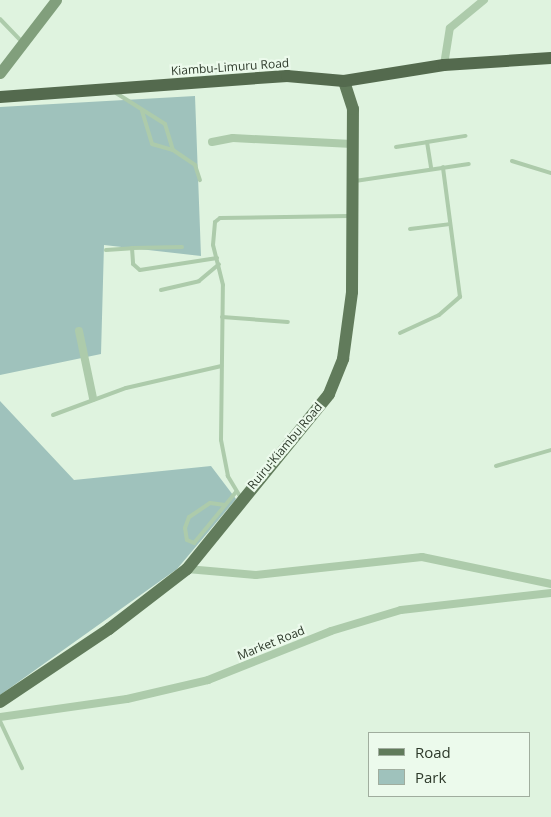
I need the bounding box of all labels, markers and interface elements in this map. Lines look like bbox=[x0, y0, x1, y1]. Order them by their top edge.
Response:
street label: Kiambu-Limuru Road bbox=[170, 56, 290, 78]
street label: Ruiru-Kiambu Road bbox=[245, 400, 325, 492]
street label: Market Road bbox=[235, 623, 307, 663]
legend bbox=[368, 732, 531, 797]
text: Road bbox=[415, 742, 451, 762]
text: Park bbox=[415, 767, 446, 787]

